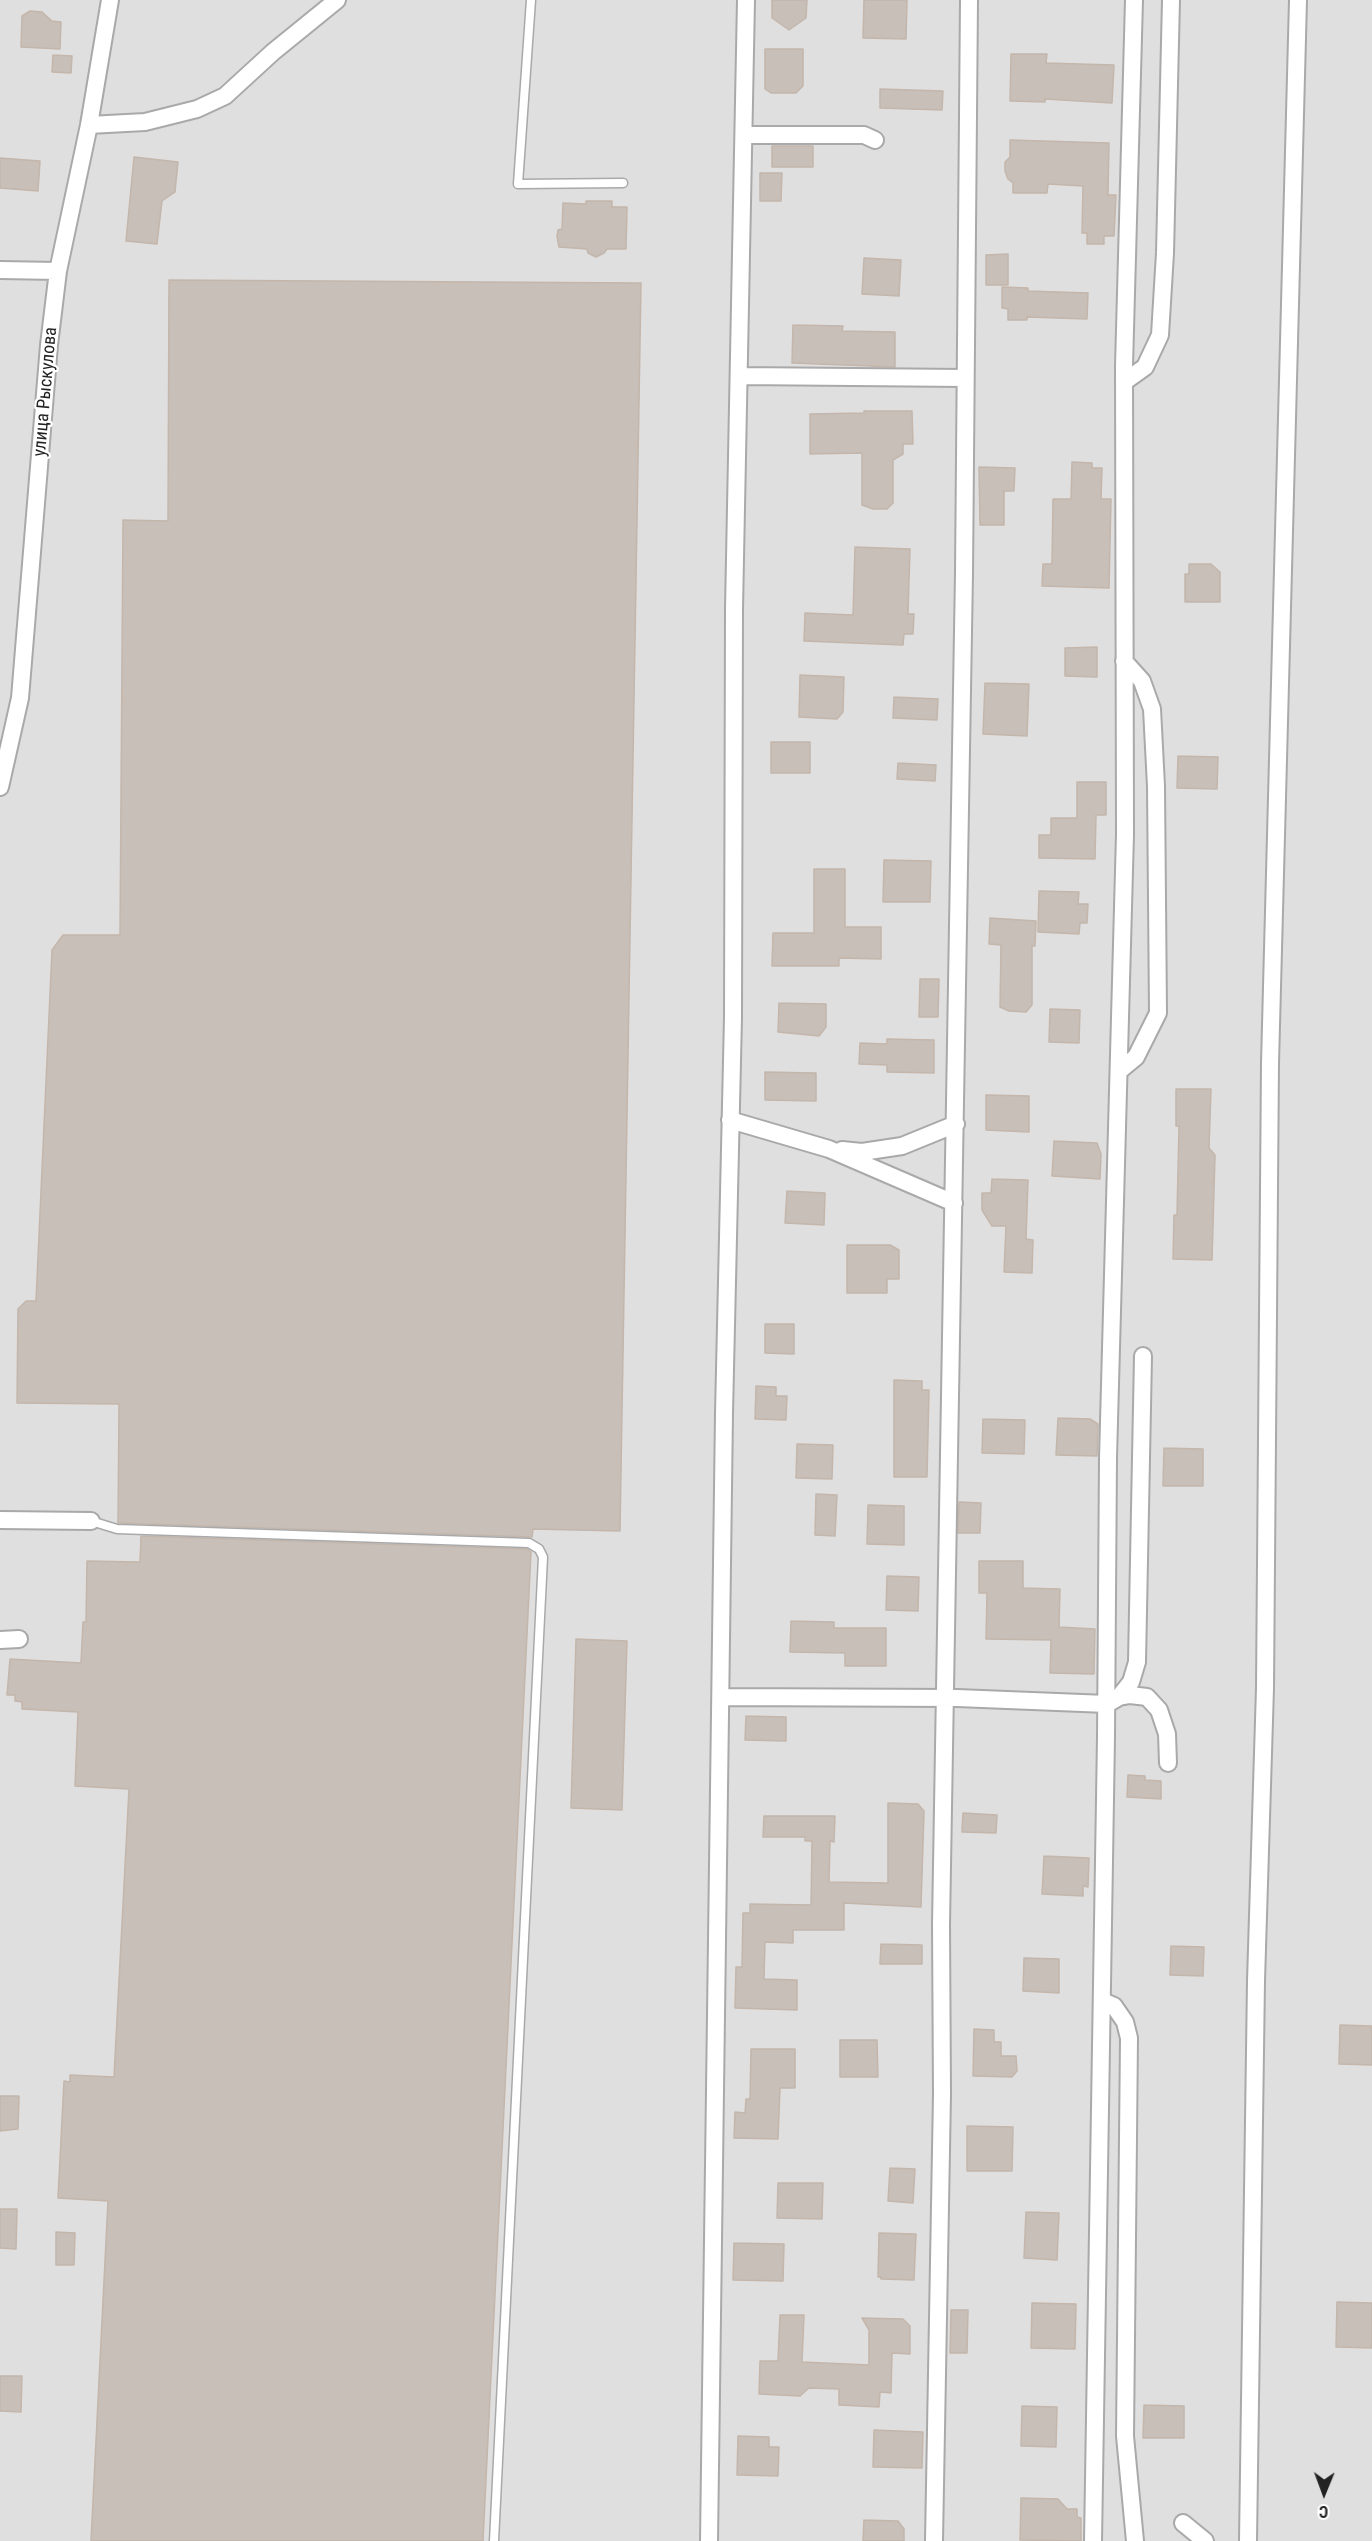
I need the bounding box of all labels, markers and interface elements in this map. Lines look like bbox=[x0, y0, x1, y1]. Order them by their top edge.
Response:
street label: улица Рыскулова bbox=[30, 326, 62, 458]
north arrow bbox=[1294, 2463, 1354, 2523]
text: С bbox=[1319, 2502, 1328, 2521]

